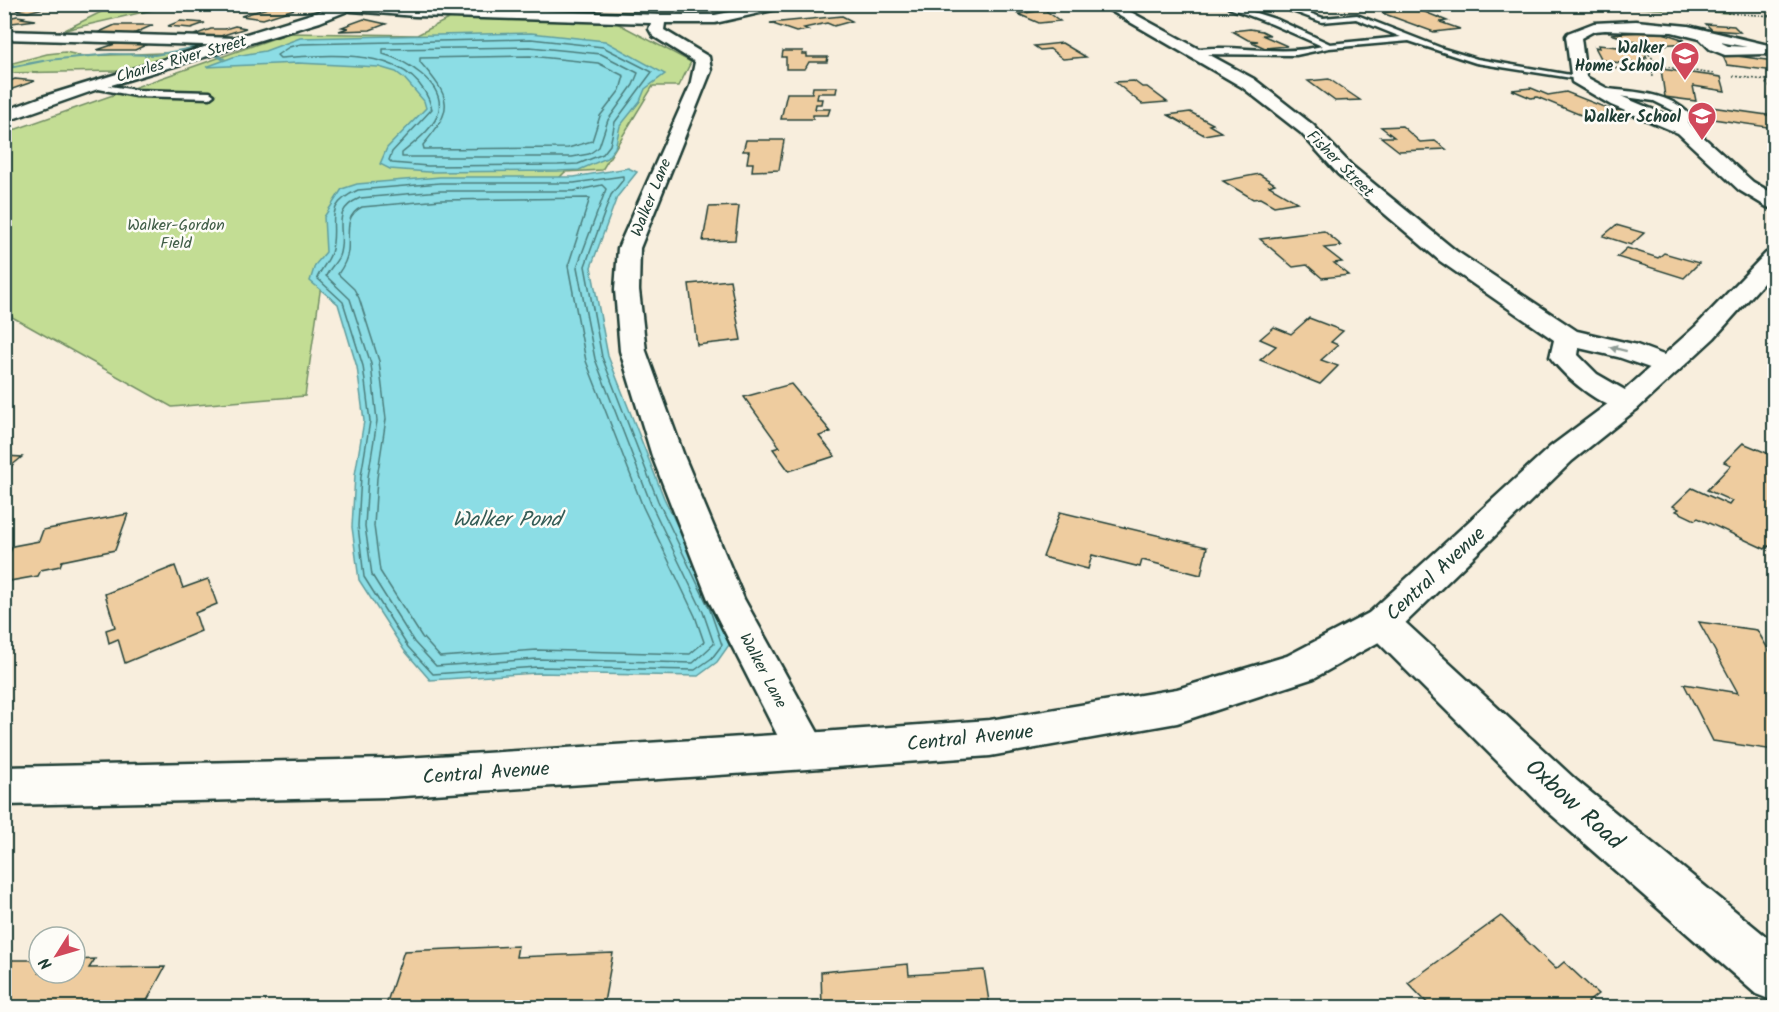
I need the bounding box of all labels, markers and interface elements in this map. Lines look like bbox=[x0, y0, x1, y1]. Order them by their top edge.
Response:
street label: Charles River Street bbox=[113, 29, 250, 90]
place label: Walker Home School bbox=[1575, 36, 1665, 79]
school or university icon: Walker Home School bbox=[1669, 40, 1701, 82]
school or university icon: Walker School bbox=[1686, 100, 1718, 142]
place label: Walker School bbox=[1584, 105, 1682, 130]
street label: Fisher Street bbox=[1300, 124, 1380, 204]
street label: Walker Lane bbox=[624, 155, 678, 240]
park label: Walker-Gordon Field bbox=[127, 213, 225, 256]
one-way arrow bbox=[1609, 343, 1627, 353]
water label: Walker Pond bbox=[453, 504, 566, 537]
street label: Central Avenue bbox=[1379, 519, 1494, 630]
street label: Walker Lane bbox=[732, 628, 793, 713]
street label: Central Avenue bbox=[905, 716, 1035, 762]
street label: Oxbow Road bbox=[1515, 750, 1633, 861]
street label: Central Avenue bbox=[422, 754, 551, 794]
north arrow bbox=[27, 925, 87, 985]
text: N bbox=[33, 952, 59, 975]

